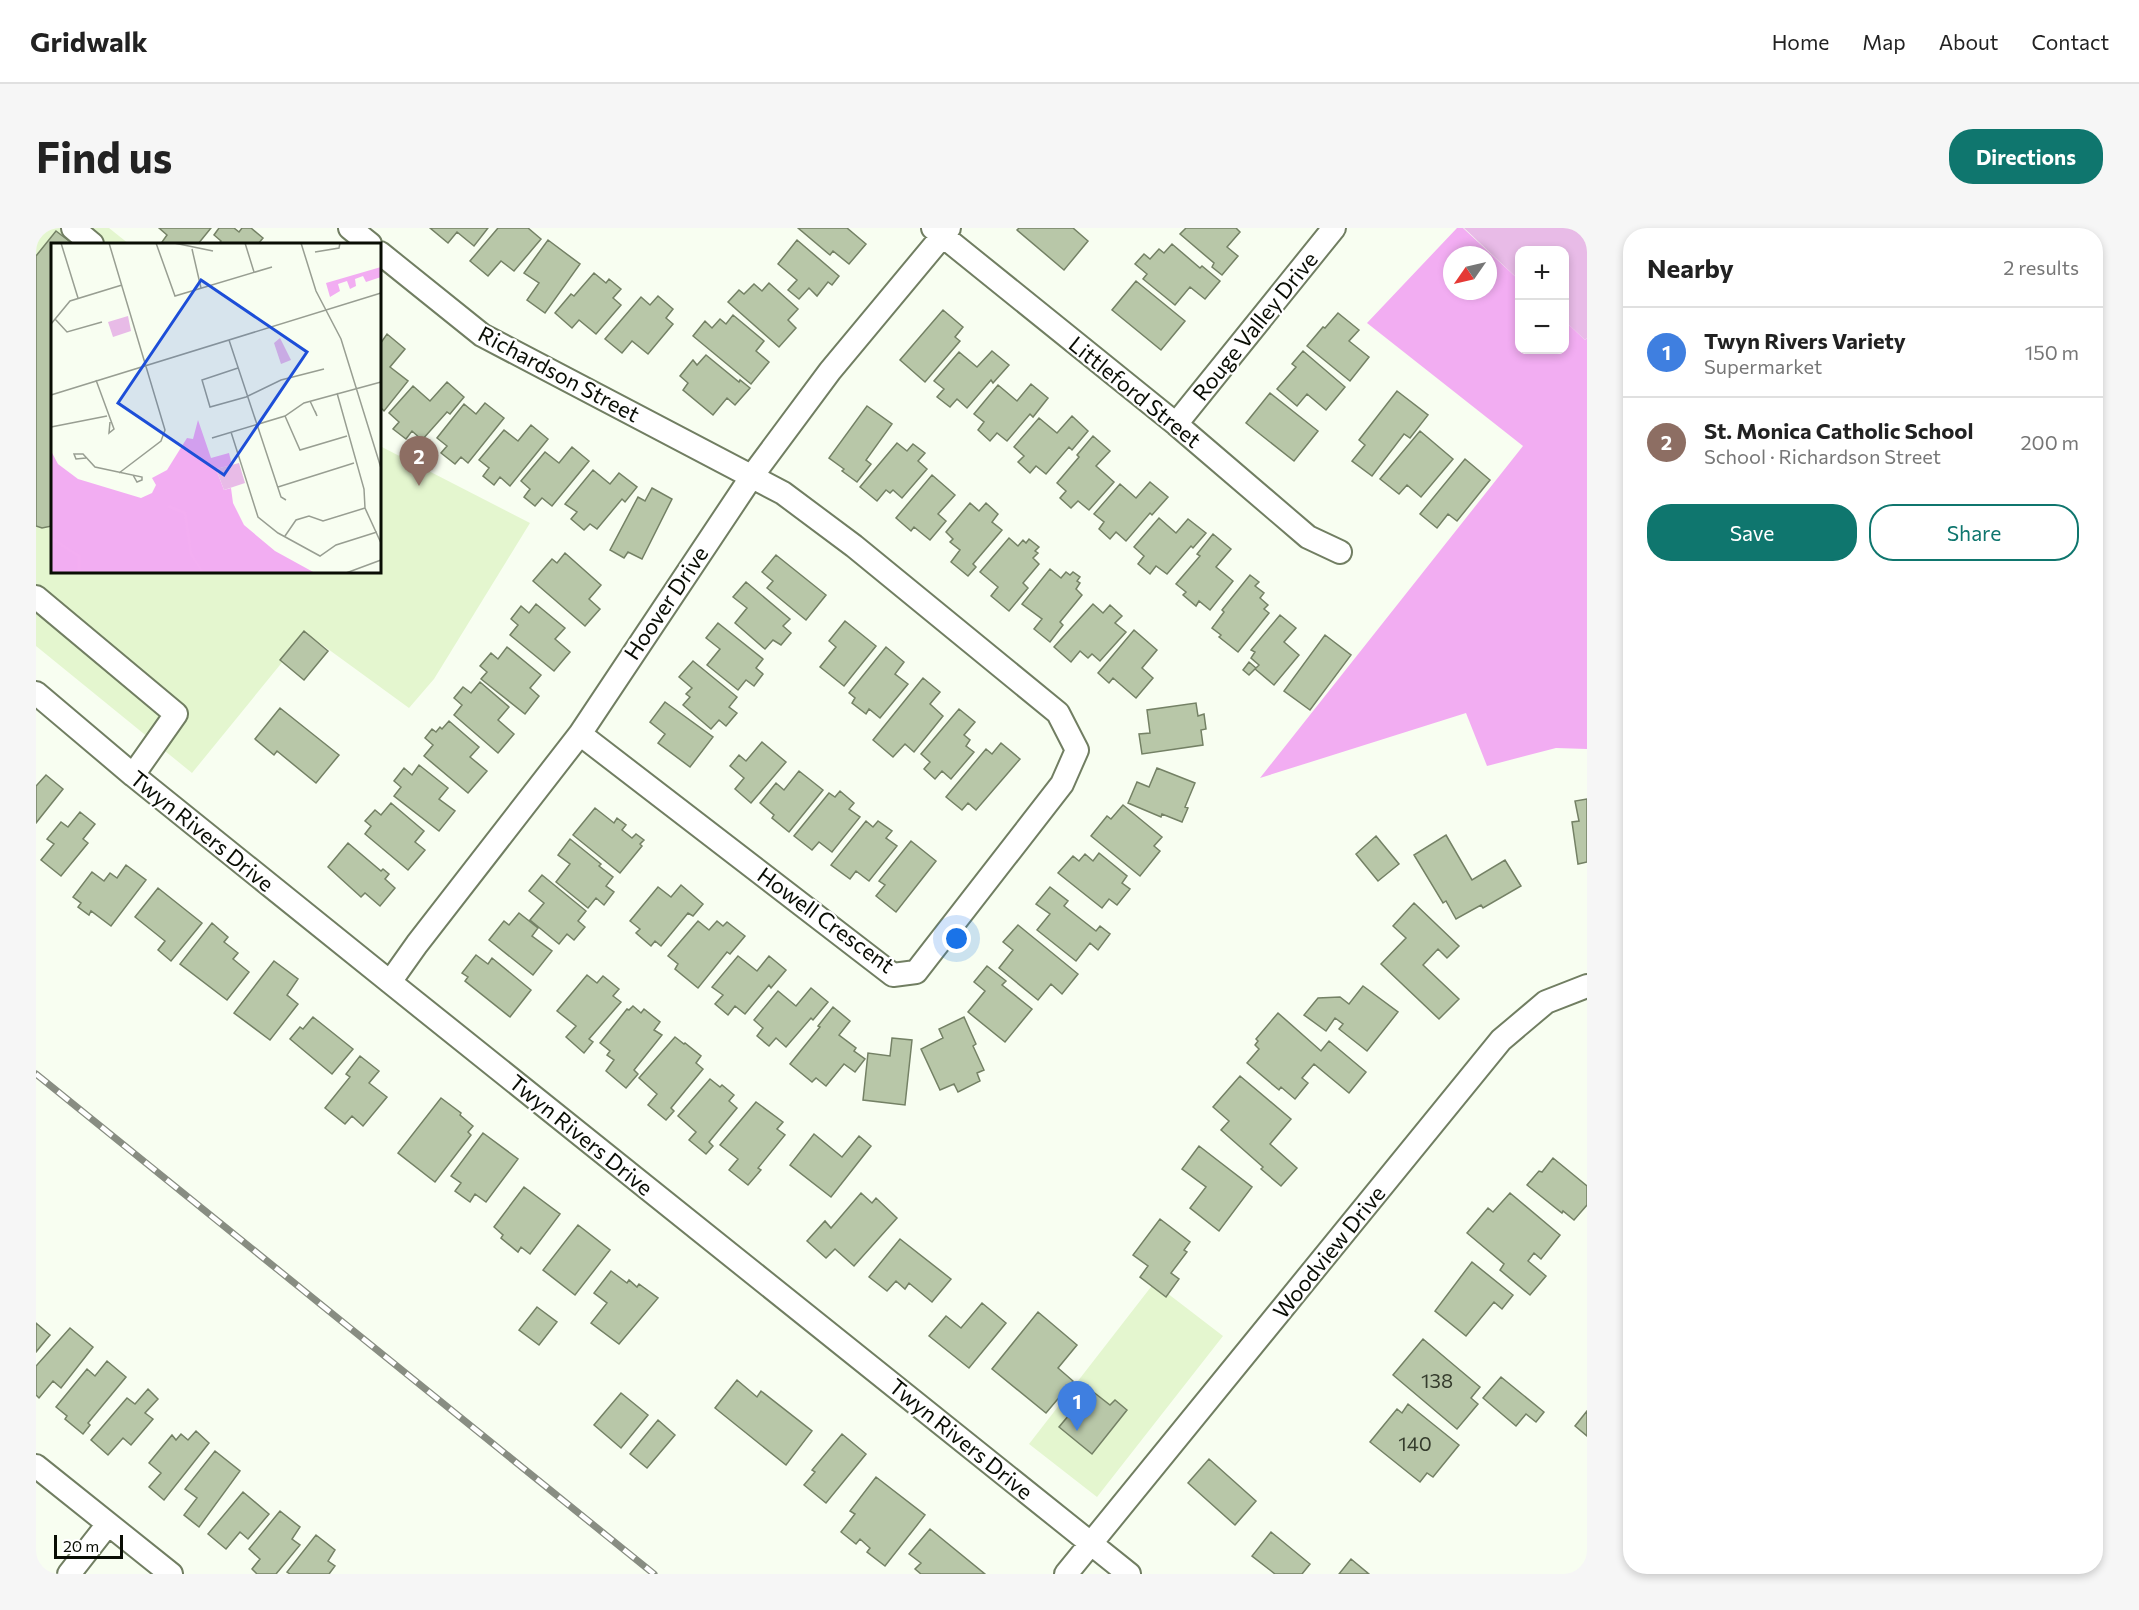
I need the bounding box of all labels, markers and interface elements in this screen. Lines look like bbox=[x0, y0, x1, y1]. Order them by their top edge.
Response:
text: Gridwalk bbox=[30, 24, 148, 58]
text: Home bbox=[1772, 29, 1829, 54]
text: Map bbox=[1862, 29, 1906, 54]
text: About bbox=[1939, 29, 1998, 54]
text: Contact bbox=[2031, 29, 2109, 54]
button: Directions bbox=[1949, 129, 2103, 184]
text: Find us bbox=[36, 130, 172, 182]
inset map bbox=[51, 243, 381, 573]
street label: Rouge Valley Drive bbox=[1186, 246, 1323, 406]
north arrow bbox=[1443, 246, 1497, 300]
map controls bbox=[1515, 246, 1569, 354]
button: + bbox=[1515, 246, 1569, 300]
text: Nearby bbox=[1647, 252, 1734, 283]
text: 2 results bbox=[2003, 255, 2079, 279]
button: − bbox=[1515, 300, 1569, 354]
street label: Richardson Street bbox=[474, 320, 644, 427]
text: Twyn Rivers Variety bbox=[1704, 327, 1906, 354]
street label: Littleford Street bbox=[1064, 330, 1207, 453]
text: 1 bbox=[1662, 340, 1671, 364]
text: 150 m bbox=[2025, 340, 2079, 364]
text: Supermarket bbox=[1704, 354, 1822, 378]
text: St. Monica Catholic School bbox=[1704, 417, 1973, 444]
text: 2 bbox=[1661, 430, 1672, 454]
text: 200 m bbox=[2021, 430, 2079, 454]
pin: 2 bbox=[400, 436, 439, 486]
text: School · Richardson Street bbox=[1704, 444, 1941, 468]
button: Save bbox=[1647, 504, 1857, 561]
button: Share bbox=[1869, 504, 2079, 561]
street label: Hoover Drive bbox=[618, 541, 713, 665]
street label: Twyn Rivers Drive bbox=[125, 764, 280, 897]
street label: Howell Crescent bbox=[753, 861, 900, 978]
your location bbox=[942, 924, 971, 953]
street label: Twyn Rivers Drive bbox=[504, 1068, 659, 1201]
street label: Woodview Drive bbox=[1267, 1180, 1390, 1324]
house number: 138 bbox=[1421, 1368, 1453, 1392]
street label: Twyn Rivers Drive bbox=[884, 1372, 1039, 1505]
pin: 1 bbox=[1058, 1382, 1096, 1431]
house number: 140 bbox=[1398, 1431, 1432, 1455]
scale bar bbox=[54, 1532, 123, 1560]
text: 20 m bbox=[63, 1536, 99, 1555]

